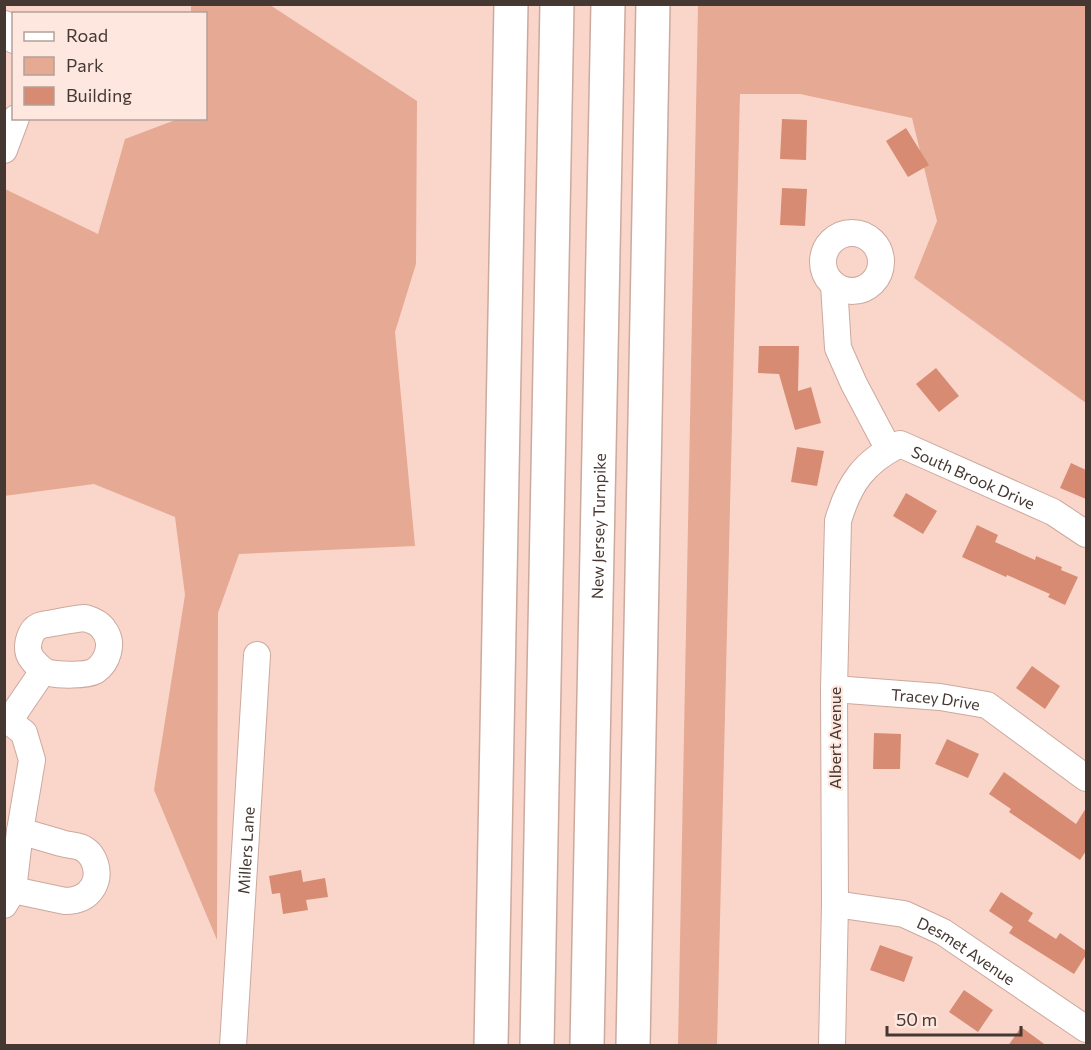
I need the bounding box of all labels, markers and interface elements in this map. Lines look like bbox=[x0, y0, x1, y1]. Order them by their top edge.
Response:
legend bbox=[12, 12, 207, 120]
text: Road bbox=[66, 24, 108, 46]
text: Park bbox=[66, 54, 104, 76]
text: Building bbox=[66, 84, 132, 106]
street label: South Brook Drive bbox=[909, 441, 1038, 512]
street label: New Jersey Turnpike bbox=[587, 453, 608, 599]
street label: Tracey Drive bbox=[890, 684, 982, 713]
street label: Albert Avenue bbox=[825, 687, 844, 789]
street label: Millers Lane bbox=[233, 806, 257, 895]
street label: Desmet Avenue bbox=[914, 912, 1019, 988]
scale bar bbox=[887, 999, 1020, 1037]
text: 50 m bbox=[896, 1008, 937, 1030]

